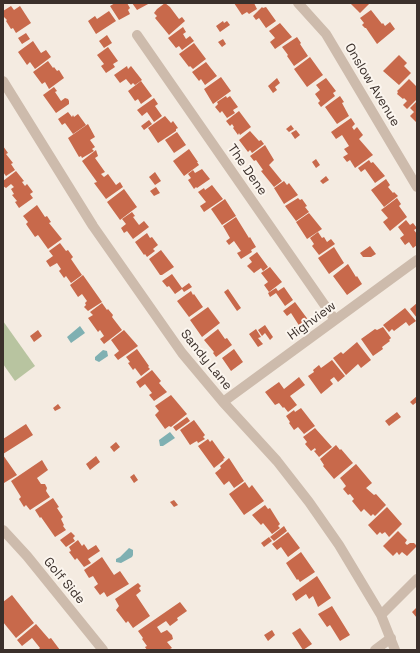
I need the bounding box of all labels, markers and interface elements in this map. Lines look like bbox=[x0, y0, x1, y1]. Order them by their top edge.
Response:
street label: Onslow Avenue bbox=[341, 41, 403, 129]
street label: The Dene bbox=[224, 142, 270, 198]
street label: Highview bbox=[285, 298, 339, 344]
street label: Sandy Lane bbox=[177, 327, 235, 393]
street label: Golf Side bbox=[40, 554, 88, 608]

